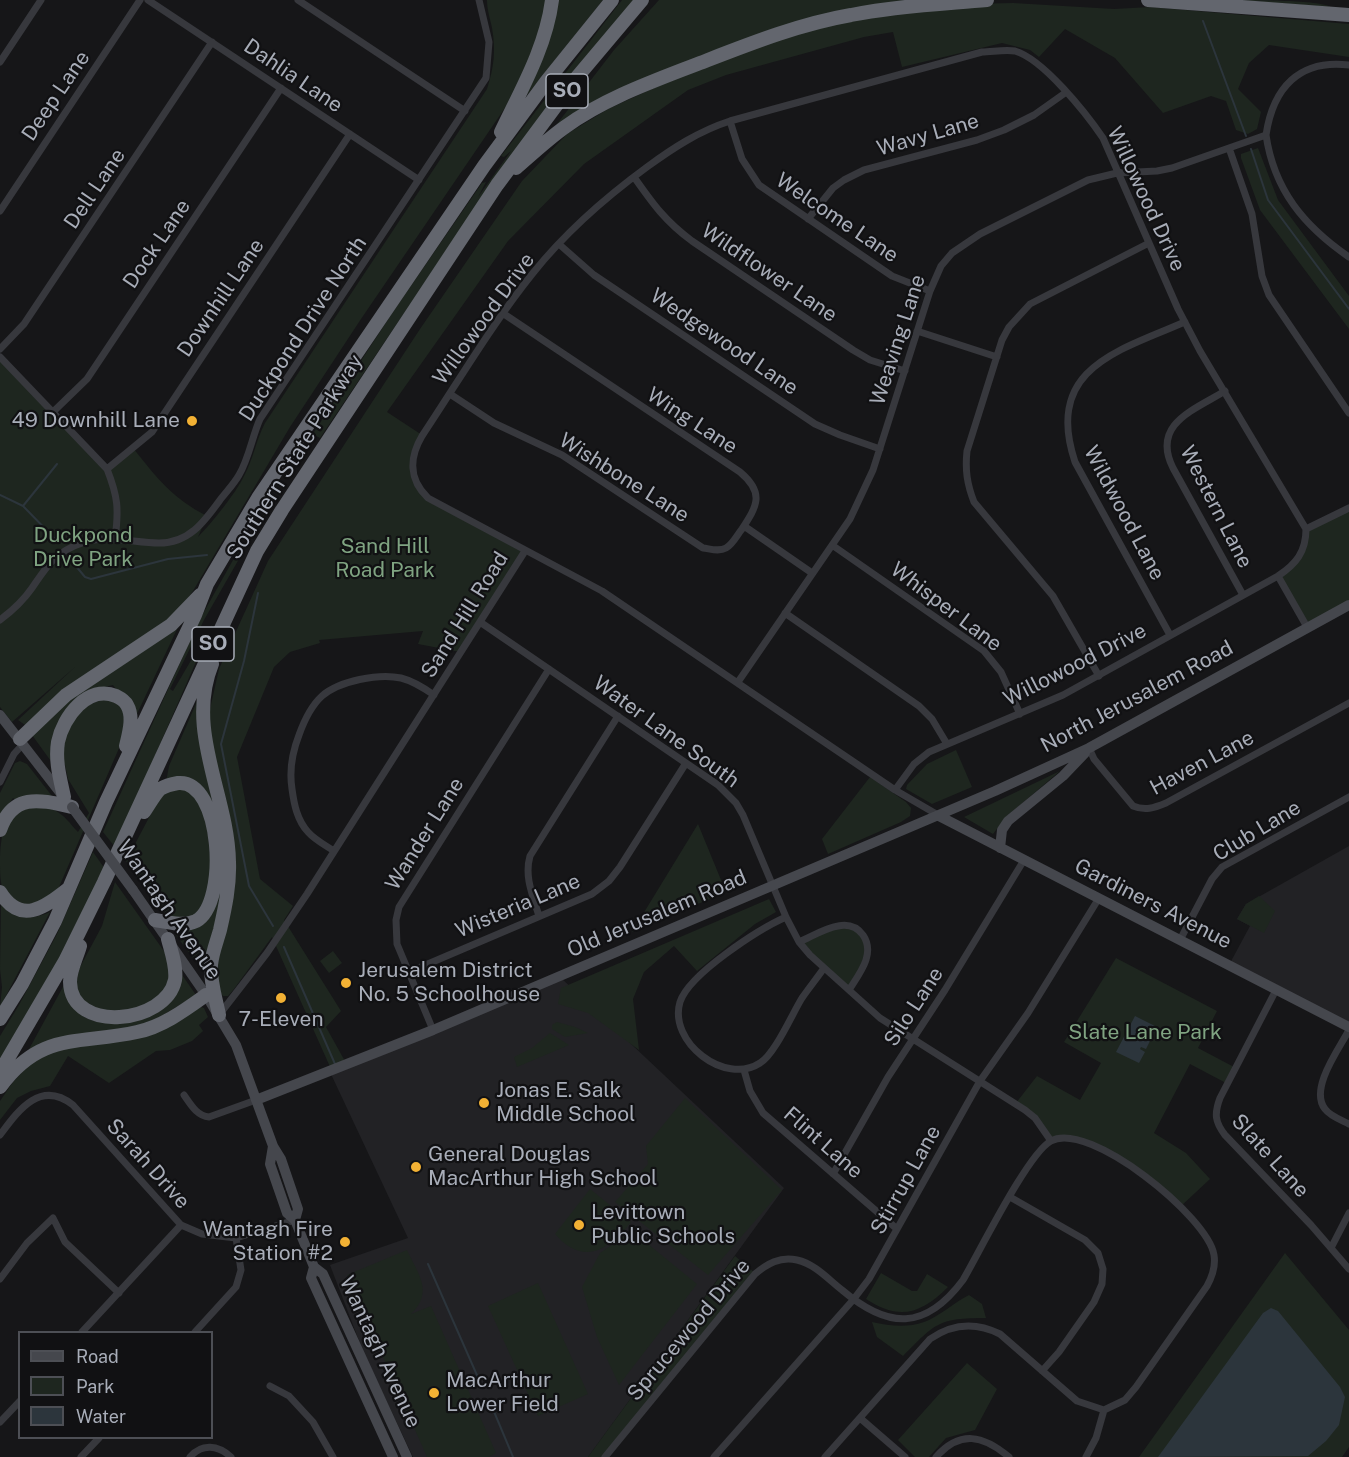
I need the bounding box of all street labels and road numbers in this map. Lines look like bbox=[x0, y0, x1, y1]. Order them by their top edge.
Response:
street label: Dahlia Lane bbox=[239, 34, 347, 118]
street label: Deep Lane bbox=[17, 46, 95, 146]
road number: SO bbox=[546, 74, 588, 108]
street label: Wavy Lane bbox=[874, 108, 982, 162]
street label: Willowood Drive bbox=[1101, 123, 1191, 275]
street label: Dell Lane bbox=[59, 144, 131, 234]
street label: Welcome Lane bbox=[771, 168, 903, 268]
street label: Dock Lane bbox=[118, 195, 196, 293]
street label: Wildflower Lane bbox=[696, 218, 842, 328]
street label: Duckpond Drive North bbox=[234, 232, 372, 426]
street label: Downhill Lane bbox=[172, 234, 270, 362]
street label: Willowood Drive bbox=[428, 248, 540, 390]
street label: Weaving Lane bbox=[865, 272, 931, 408]
street label: Wedgewood Lane bbox=[645, 283, 803, 401]
street label: Southern State Parkway bbox=[221, 350, 369, 564]
street label: Wing Lane bbox=[642, 382, 742, 460]
street label: Wishbone Lane bbox=[554, 428, 694, 528]
street label: Wildwood Lane bbox=[1078, 441, 1170, 585]
street label: Western Lane bbox=[1174, 442, 1258, 572]
street label: Sand Hill Road bbox=[416, 547, 514, 683]
street label: Whisper Lane bbox=[885, 557, 1007, 657]
street label: Willowood Drive bbox=[999, 618, 1151, 712]
road number: SO bbox=[192, 627, 234, 661]
street label: North Jerusalem Road bbox=[1036, 636, 1238, 758]
street label: Water Lane South bbox=[588, 671, 744, 793]
street label: Haven Lane bbox=[1146, 725, 1258, 801]
street label: Wander Lane bbox=[380, 773, 470, 895]
street label: Club Lane bbox=[1209, 795, 1305, 867]
street label: Wantagh Avenue bbox=[112, 835, 226, 985]
street label: Gardiners Avenue bbox=[1070, 853, 1236, 955]
street label: Old Jerusalem Road bbox=[564, 865, 750, 963]
street label: Wisteria Lane bbox=[452, 868, 584, 944]
street label: Silo Lane bbox=[879, 963, 949, 1051]
street label: Flint Lane bbox=[778, 1102, 868, 1184]
street label: Slate Lane bbox=[1226, 1109, 1314, 1203]
street label: Sarah Drive bbox=[101, 1114, 195, 1214]
street label: Stirrup Lane bbox=[866, 1121, 946, 1239]
street label: Sprucewood Drive bbox=[622, 1254, 756, 1406]
street label: Wantagh Avenue bbox=[334, 1272, 426, 1432]

